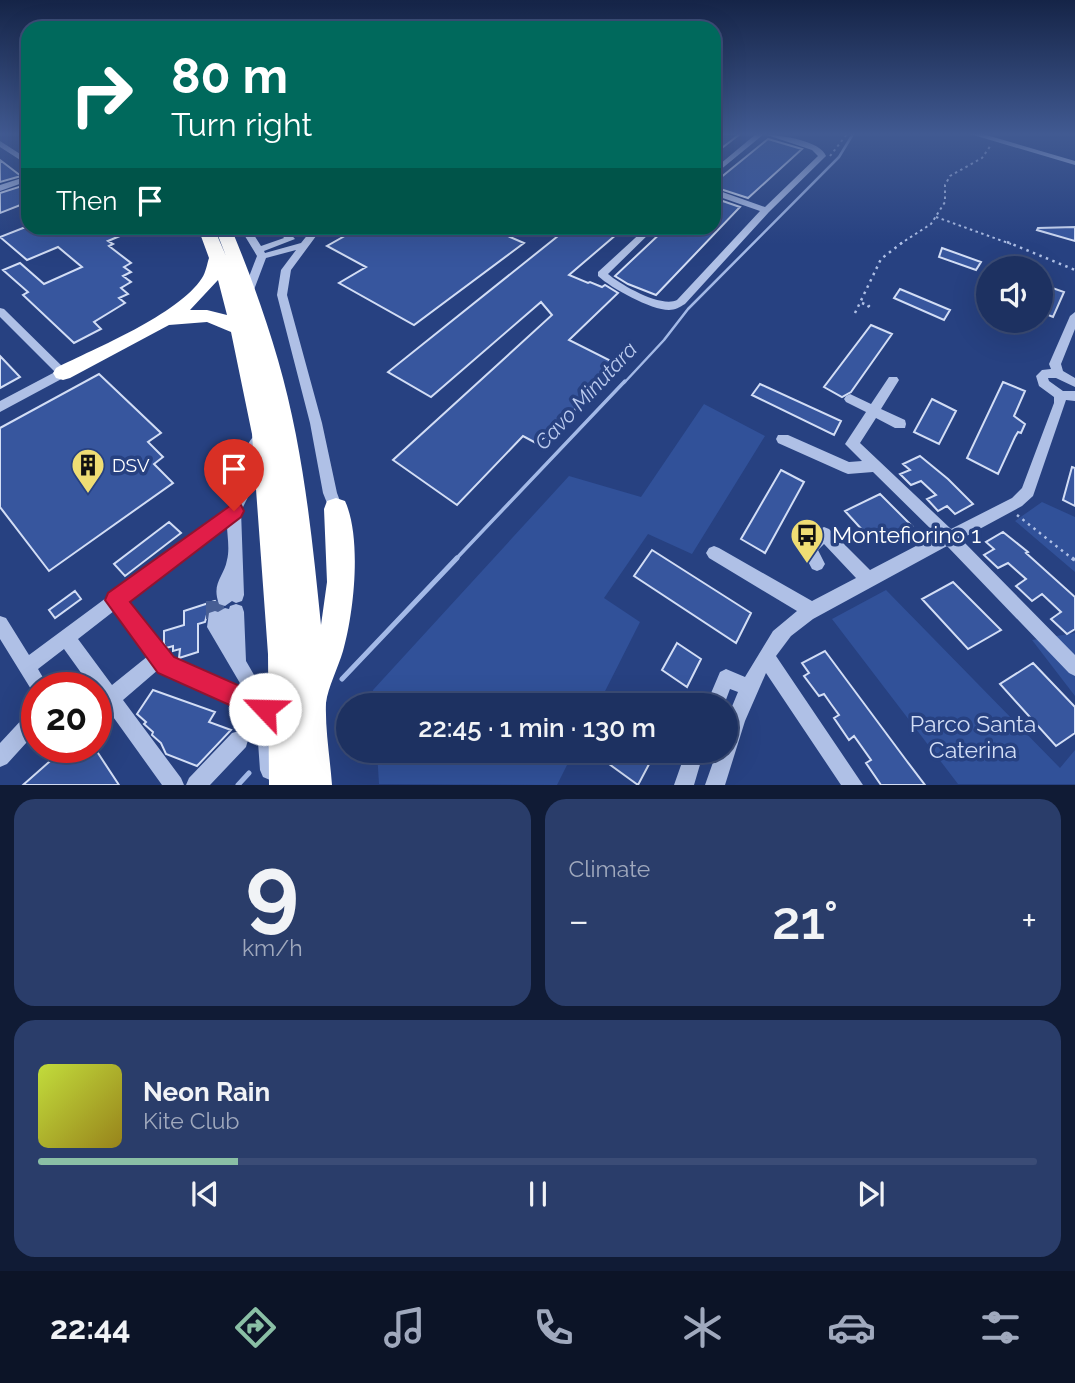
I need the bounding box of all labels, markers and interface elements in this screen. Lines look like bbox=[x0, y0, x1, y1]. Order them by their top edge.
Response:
text: 80 m bbox=[171, 47, 288, 104]
icon: right bbox=[56, 49, 147, 140]
text: Turn right bbox=[171, 106, 312, 143]
icon: arrive bbox=[131, 182, 169, 220]
text: Then bbox=[56, 186, 117, 216]
map controls bbox=[976, 256, 1053, 333]
button: sound bbox=[976, 256, 1053, 333]
water label: Cavo Minutara bbox=[529, 337, 642, 455]
pin bbox=[204, 439, 264, 511]
building icon: DSV bbox=[69, 446, 107, 495]
icon: arrive bbox=[215, 450, 253, 488]
place label: DSV bbox=[112, 454, 150, 476]
bus stop icon: Montefiorino 1 bbox=[788, 516, 826, 565]
place label: Montefiorino 1 bbox=[832, 521, 981, 548]
speed limit sign: 20 bbox=[21, 672, 112, 763]
position arrow bbox=[228, 672, 302, 746]
park label: Parco Santa Caterina bbox=[910, 710, 1036, 763]
text: 22:45 · 1 min · 130 m bbox=[418, 713, 656, 743]
text: 9 bbox=[245, 835, 299, 942]
text: Climate bbox=[569, 855, 650, 882]
text: 21° bbox=[772, 890, 838, 951]
text: − bbox=[569, 898, 589, 943]
text: + bbox=[1021, 898, 1037, 943]
text: km/h bbox=[242, 934, 303, 961]
text: Neon Rain bbox=[143, 1077, 270, 1107]
text: Kite Club bbox=[143, 1107, 240, 1134]
icon: previous bbox=[186, 1175, 224, 1213]
icon: pause bbox=[519, 1175, 557, 1213]
icon: next bbox=[852, 1175, 890, 1213]
icon: directions bbox=[231, 1303, 280, 1352]
icon: music bbox=[380, 1303, 429, 1352]
icon: phone bbox=[529, 1303, 578, 1352]
icon: climate bbox=[678, 1303, 727, 1352]
icon: car bbox=[827, 1303, 876, 1352]
icon: filters bbox=[976, 1303, 1025, 1352]
text: 22:44 bbox=[50, 1309, 131, 1346]

